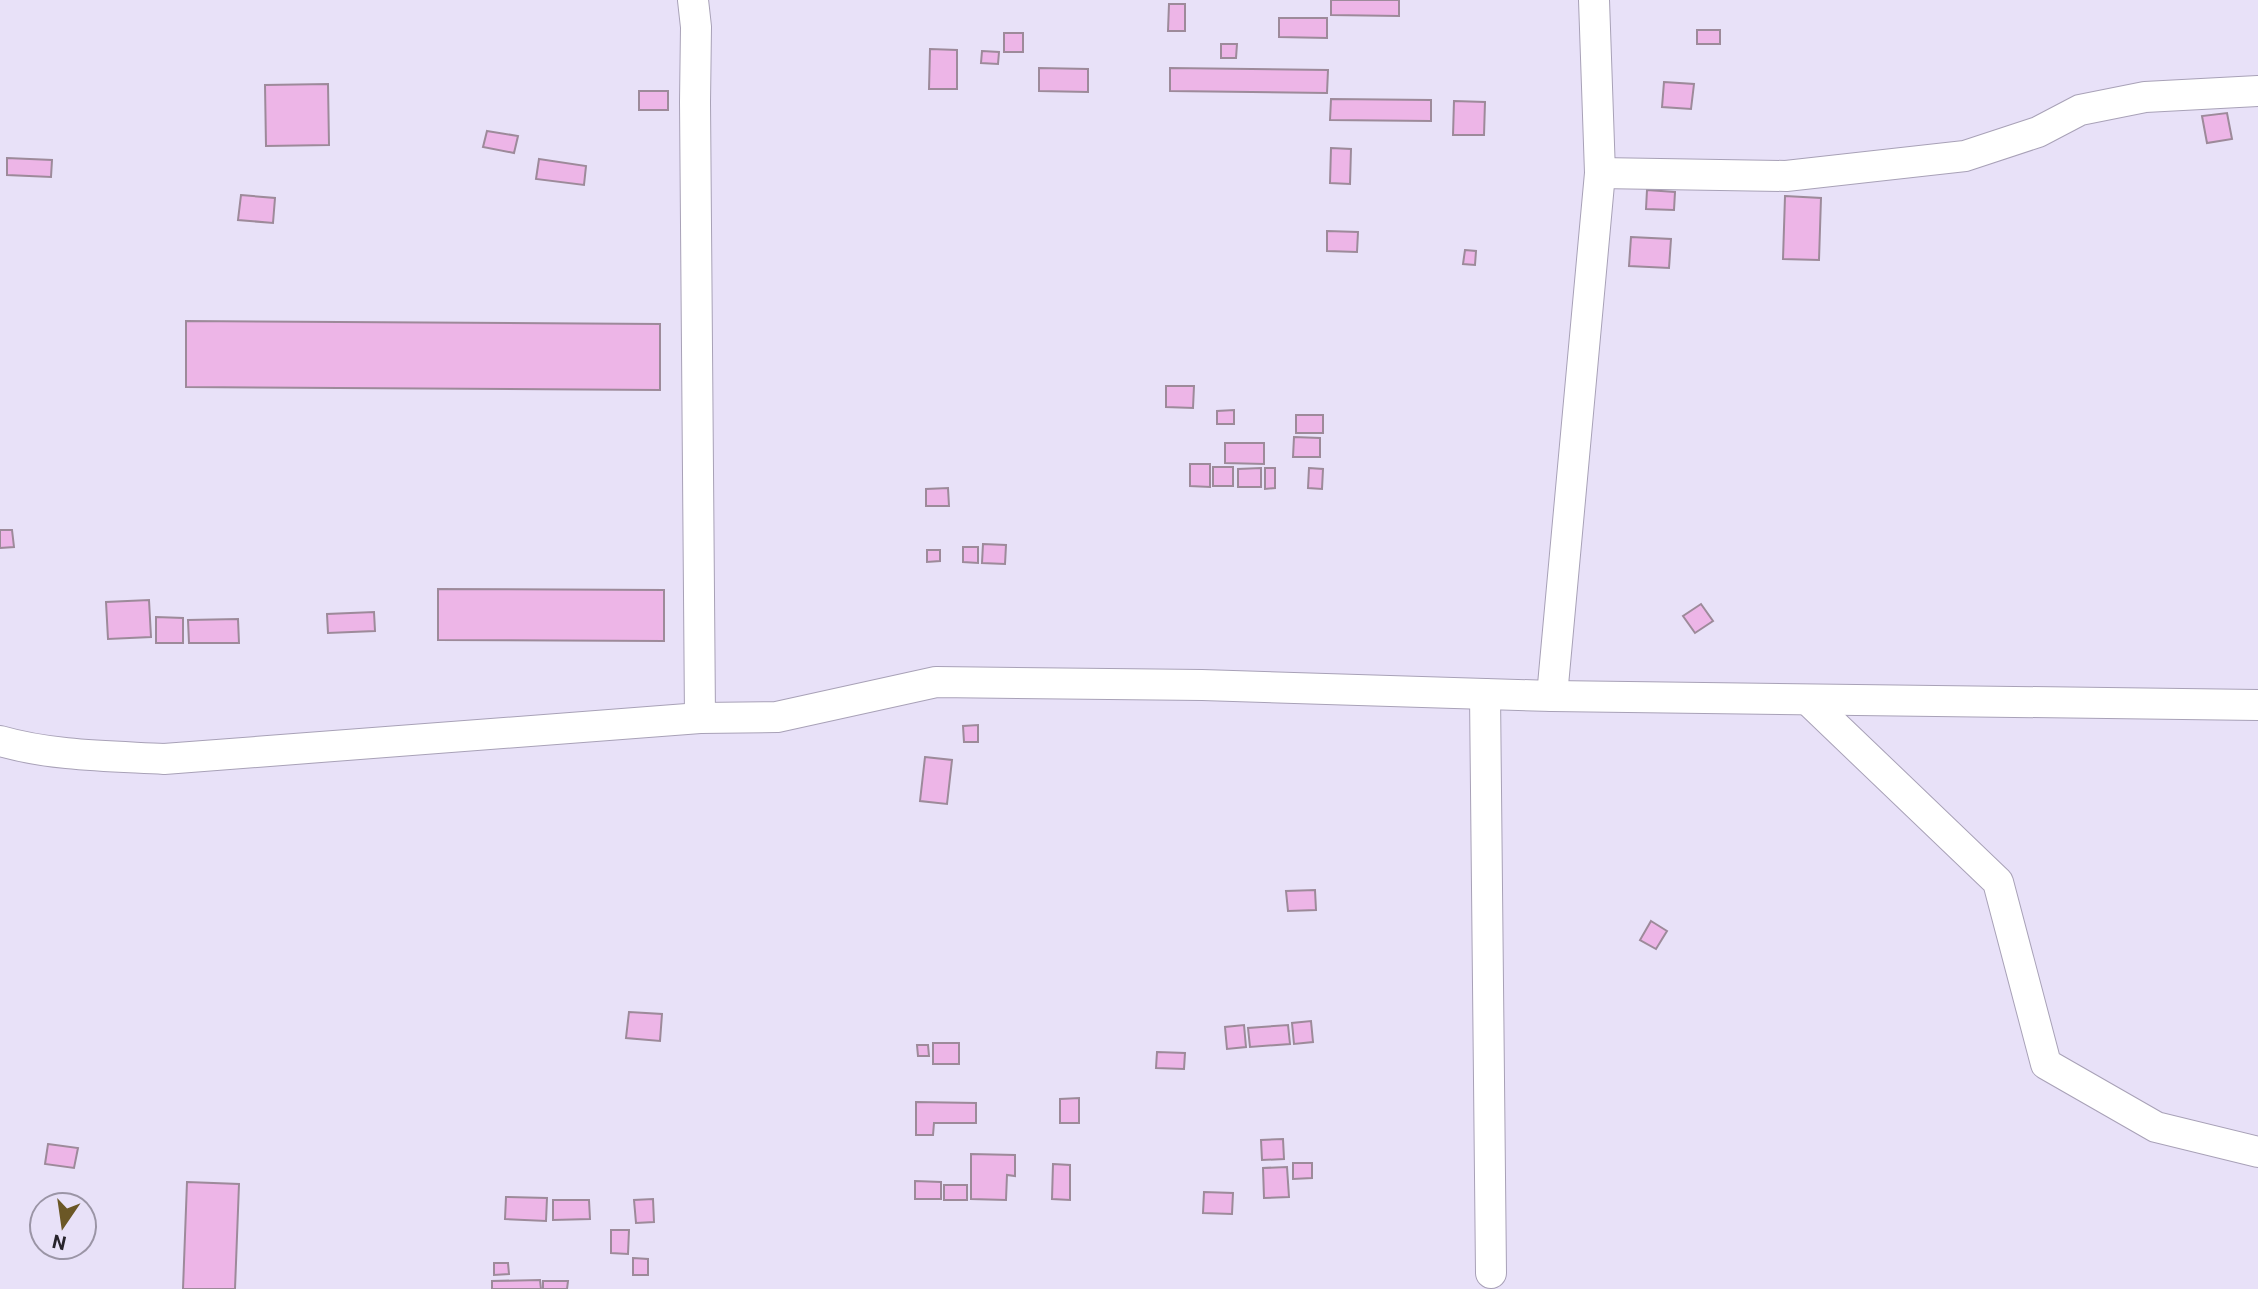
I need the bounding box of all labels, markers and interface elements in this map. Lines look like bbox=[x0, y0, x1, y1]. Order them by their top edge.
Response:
north arrow bbox=[28, 1191, 98, 1261]
text: N bbox=[50, 1229, 68, 1255]

